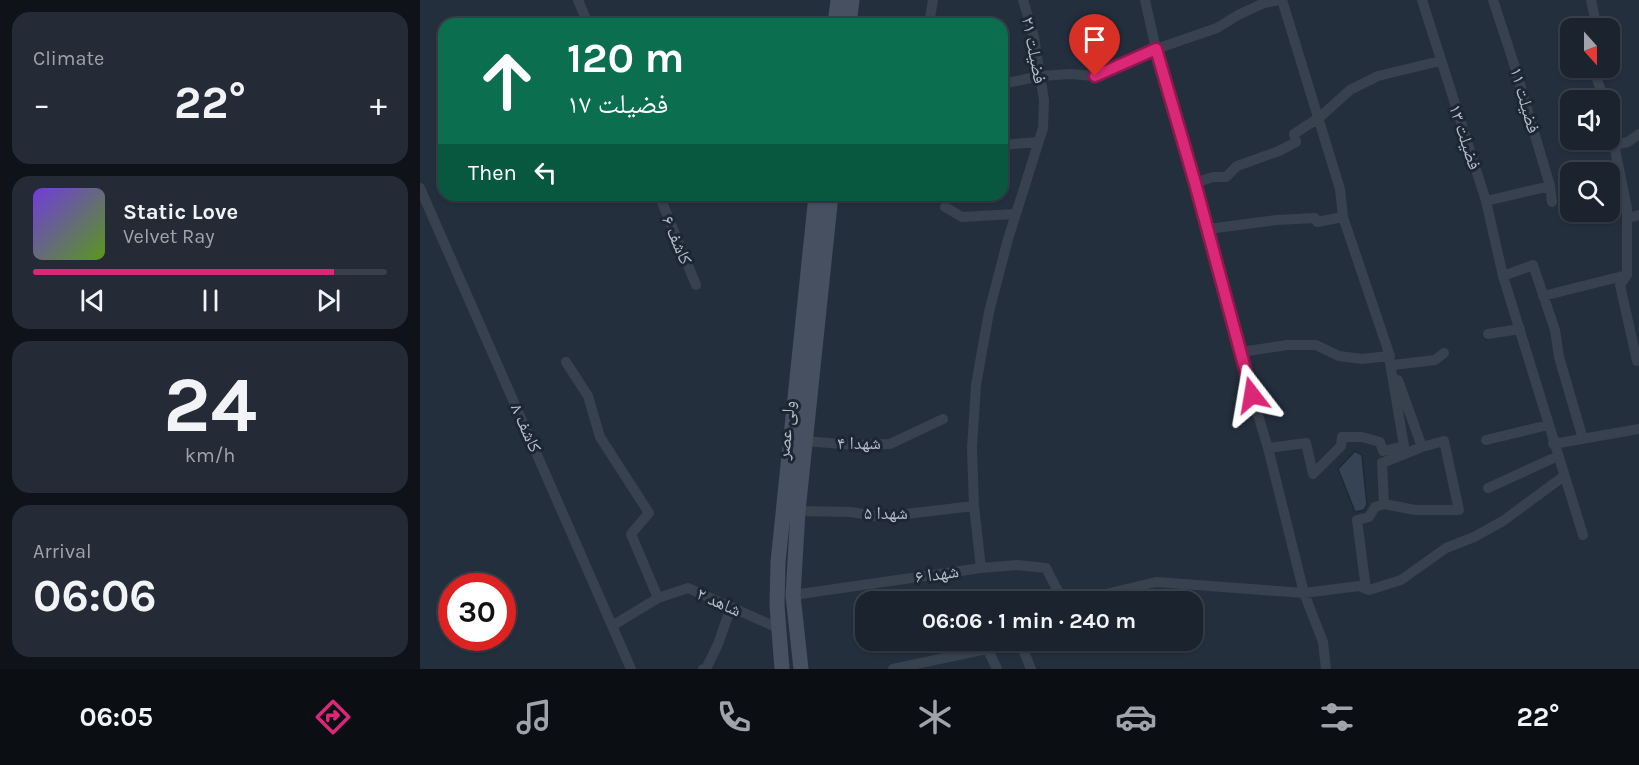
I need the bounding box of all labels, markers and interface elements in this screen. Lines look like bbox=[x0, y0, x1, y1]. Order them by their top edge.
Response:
pin bbox=[1069, 14, 1120, 76]
street label: فضیلت ۲۱ bbox=[1017, 15, 1051, 85]
north arrow bbox=[1560, 18, 1620, 78]
map controls bbox=[1560, 18, 1620, 222]
icon: arrive bbox=[1078, 23, 1111, 56]
text: 120 m bbox=[567, 33, 684, 83]
icon: ahead bbox=[468, 42, 546, 120]
text: Climate bbox=[33, 47, 104, 70]
street label: فضیلت ۱۱ bbox=[1505, 64, 1545, 136]
text: 22° bbox=[174, 77, 246, 129]
text: − bbox=[33, 85, 50, 123]
text: + bbox=[370, 85, 387, 123]
text: فضیلت ۱۷ bbox=[567, 88, 668, 120]
button: sound bbox=[1560, 90, 1620, 150]
street label: فضیلت ۱۳ bbox=[1444, 101, 1486, 173]
icon: left bbox=[529, 156, 562, 189]
text: Then bbox=[468, 160, 517, 186]
button: search bbox=[1560, 162, 1620, 222]
text: Static Love bbox=[123, 199, 238, 225]
street label: کاشف ۶ bbox=[657, 212, 697, 268]
text: Velvet Ray bbox=[123, 225, 215, 248]
icon: previous bbox=[76, 284, 109, 317]
icon: pause bbox=[194, 284, 227, 317]
icon: next bbox=[312, 284, 345, 317]
text: 24 bbox=[163, 359, 257, 451]
position arrow bbox=[1220, 363, 1284, 427]
street label: ولی عصر bbox=[772, 399, 800, 462]
street label: کاشف ۸ bbox=[506, 400, 547, 456]
street label: شهدا ۴ bbox=[837, 432, 881, 454]
text: km/h bbox=[185, 444, 235, 467]
street label: شهدا ۵ bbox=[864, 502, 908, 524]
text: Arrival bbox=[33, 540, 92, 563]
street label: شهدا ۶ bbox=[914, 560, 960, 588]
text: 06:06 bbox=[33, 570, 157, 622]
speed limit sign: 30 bbox=[438, 573, 516, 651]
street label: شاهد ۲ bbox=[693, 583, 745, 621]
text: 06:06 · 1 min · 240 m bbox=[922, 608, 1136, 634]
icon: directions bbox=[312, 696, 354, 738]
icon: music bbox=[513, 696, 555, 738]
icon: phone bbox=[713, 696, 755, 738]
icon: climate bbox=[914, 696, 956, 738]
icon: car bbox=[1115, 696, 1157, 738]
icon: filters bbox=[1316, 696, 1358, 738]
text: 06:05 bbox=[79, 701, 153, 733]
text: 22° bbox=[1516, 701, 1560, 733]

